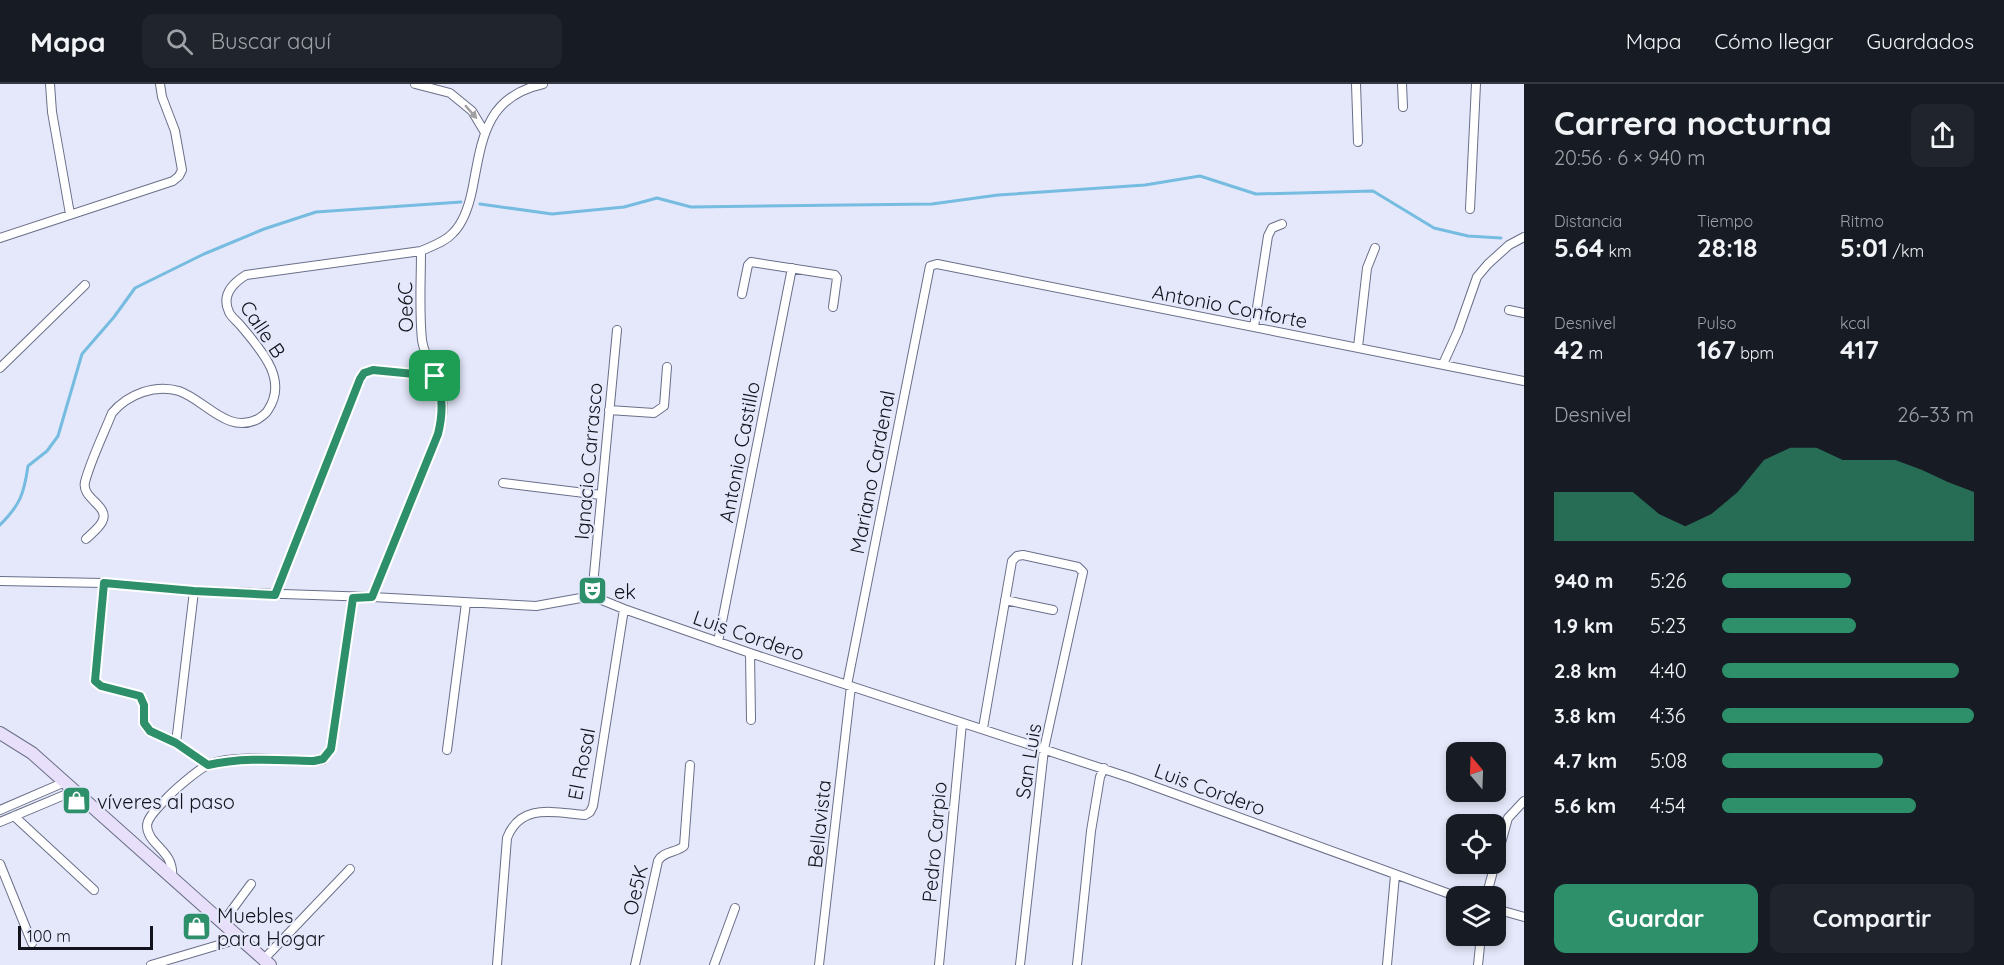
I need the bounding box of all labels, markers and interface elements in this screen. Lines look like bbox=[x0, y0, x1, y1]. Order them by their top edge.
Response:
search box bbox=[142, 14, 562, 68]
text: Mapa bbox=[30, 24, 106, 59]
icon: search bbox=[163, 25, 196, 58]
text: Buscar aquí bbox=[211, 27, 331, 55]
text: Mapa bbox=[1626, 28, 1681, 54]
text: Cómo llegar bbox=[1714, 28, 1833, 54]
text: Guardados bbox=[1866, 28, 1974, 54]
text: Carrera nocturna bbox=[1554, 102, 1832, 143]
one-way arrow bbox=[464, 104, 477, 119]
button: share bbox=[1911, 104, 1974, 167]
text: 20:56 · 6 × 940 m bbox=[1554, 145, 1705, 170]
text: Distancia bbox=[1554, 211, 1622, 231]
text: Tiempo bbox=[1697, 211, 1753, 231]
text: Ritmo bbox=[1840, 211, 1884, 231]
text: 5.64 bbox=[1554, 231, 1604, 264]
text: 28:18 bbox=[1697, 231, 1758, 264]
text: 5:01 bbox=[1840, 231, 1888, 264]
text: km bbox=[1604, 241, 1632, 261]
text: /km bbox=[1888, 241, 1924, 261]
street label: Antonio Conforte bbox=[1150, 279, 1310, 333]
street label: Oe6C bbox=[392, 281, 418, 333]
street label: Calle B bbox=[235, 295, 291, 363]
text: Desnivel bbox=[1554, 313, 1616, 333]
text: Pulso bbox=[1697, 313, 1736, 333]
text: kcal bbox=[1840, 313, 1870, 333]
text: 42 bbox=[1554, 333, 1584, 366]
text: 167 bbox=[1697, 333, 1736, 366]
text: 417 bbox=[1840, 333, 1879, 366]
text: m bbox=[1584, 343, 1603, 363]
text: bpm bbox=[1736, 343, 1774, 363]
pin bbox=[409, 350, 460, 401]
icon: arrive bbox=[418, 359, 451, 392]
street label: Antonio Castillo bbox=[713, 379, 765, 525]
street label: Ignacio Carrasco bbox=[569, 381, 607, 541]
street label: Mariano Cardenal bbox=[844, 388, 900, 556]
text: Desnivel bbox=[1554, 402, 1631, 427]
text: 26–33 m bbox=[1897, 402, 1974, 427]
text: 940 m bbox=[1554, 568, 1613, 593]
text: 5:26 bbox=[1650, 568, 1686, 593]
theatre icon: ek bbox=[577, 575, 609, 607]
place label: ek bbox=[614, 579, 636, 604]
street label: Luis Cordero bbox=[690, 604, 808, 666]
text: 1.9 km bbox=[1554, 613, 1614, 638]
text: 5:23 bbox=[1650, 613, 1686, 638]
text: 2.8 km bbox=[1554, 658, 1617, 683]
text: 4:40 bbox=[1650, 658, 1687, 683]
text: 3.8 km bbox=[1554, 703, 1616, 728]
text: 4:36 bbox=[1650, 703, 1686, 728]
street label: San Luis bbox=[1010, 721, 1046, 801]
street label: El Rosal bbox=[562, 726, 600, 802]
north arrow bbox=[1446, 742, 1506, 802]
map controls bbox=[1446, 742, 1506, 946]
text: 4.7 km bbox=[1554, 748, 1617, 773]
text: 5:08 bbox=[1650, 748, 1687, 773]
street label: Luis Cordero bbox=[1151, 757, 1269, 821]
street label: Bellavista bbox=[802, 779, 836, 869]
street label: Pedro Carpio bbox=[916, 780, 952, 904]
shop icon: víveres al paso bbox=[60, 785, 92, 817]
place label: víveres al paso bbox=[97, 789, 235, 814]
text: 5.6 km bbox=[1554, 793, 1616, 818]
text: 4:54 bbox=[1650, 793, 1686, 818]
button: locate bbox=[1446, 814, 1506, 874]
street label: Oe5K bbox=[617, 862, 653, 918]
button: Guardar bbox=[1554, 884, 1758, 953]
button: Compartir bbox=[1770, 884, 1974, 953]
button: layers bbox=[1446, 886, 1506, 946]
place label: Muebles para Hogar bbox=[217, 903, 325, 951]
shop icon: Muebles para Hogar bbox=[180, 910, 212, 942]
scale bar bbox=[18, 923, 153, 950]
text: 100 m bbox=[27, 926, 71, 946]

